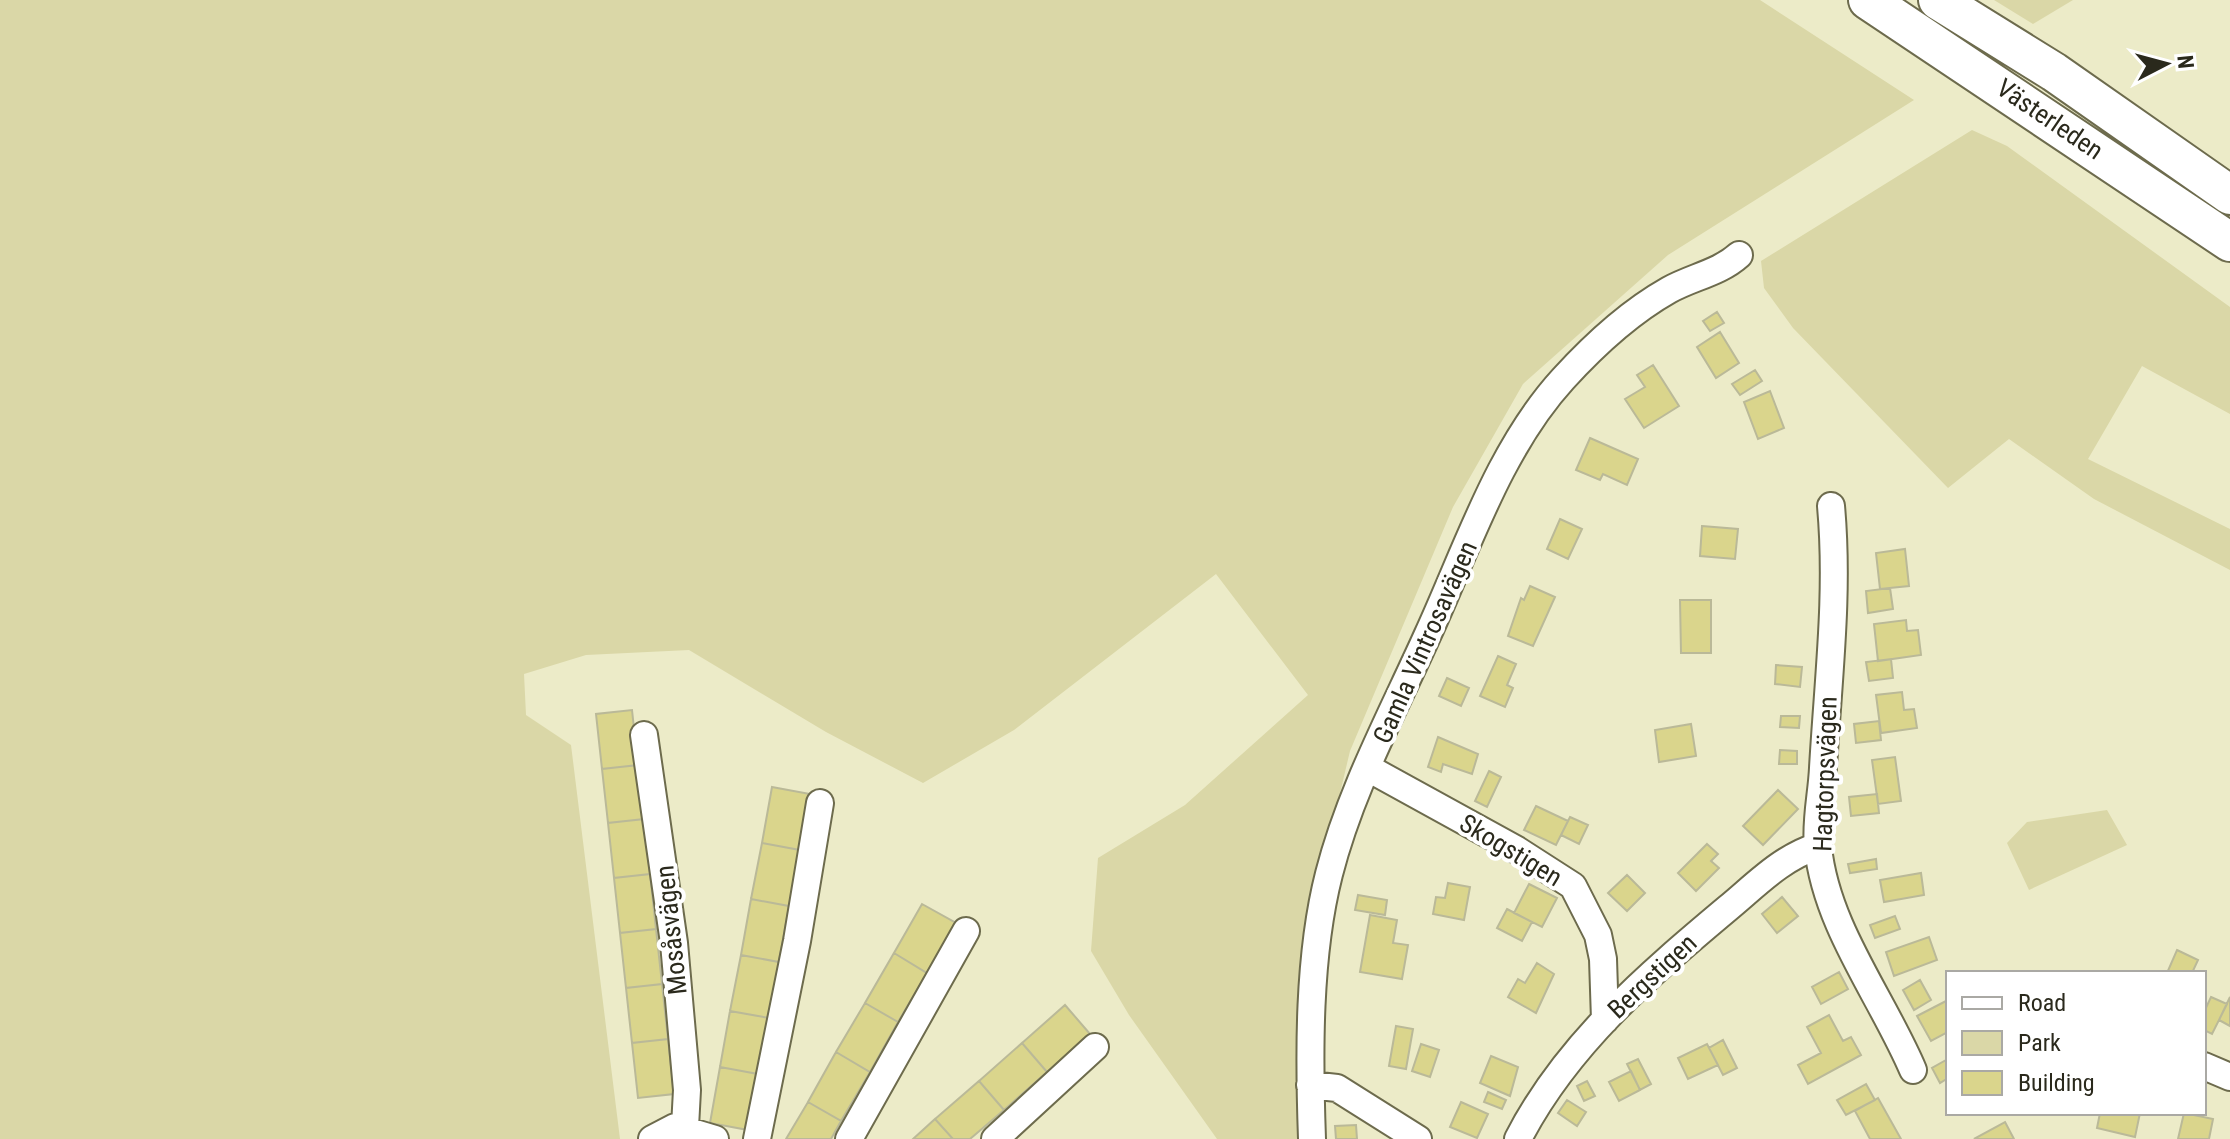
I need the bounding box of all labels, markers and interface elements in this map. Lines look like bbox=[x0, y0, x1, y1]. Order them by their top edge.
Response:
north arrow bbox=[2126, 24, 2206, 104]
text: N bbox=[2172, 54, 2199, 70]
street label: Västerleden bbox=[1991, 72, 2109, 166]
street label: Gamla Vintrosavägen bbox=[1367, 536, 1483, 748]
street label: Hagtorpsvägen bbox=[1807, 696, 1843, 852]
street label: Skogstigen bbox=[1454, 808, 1568, 892]
street label: Mosåsvägen bbox=[649, 864, 693, 996]
street label: Bergstigen bbox=[1602, 928, 1702, 1024]
legend bbox=[1946, 971, 2206, 1115]
text: Road bbox=[2018, 989, 2066, 1017]
text: Park bbox=[2018, 1029, 2061, 1057]
text: Building bbox=[2018, 1069, 2095, 1097]

